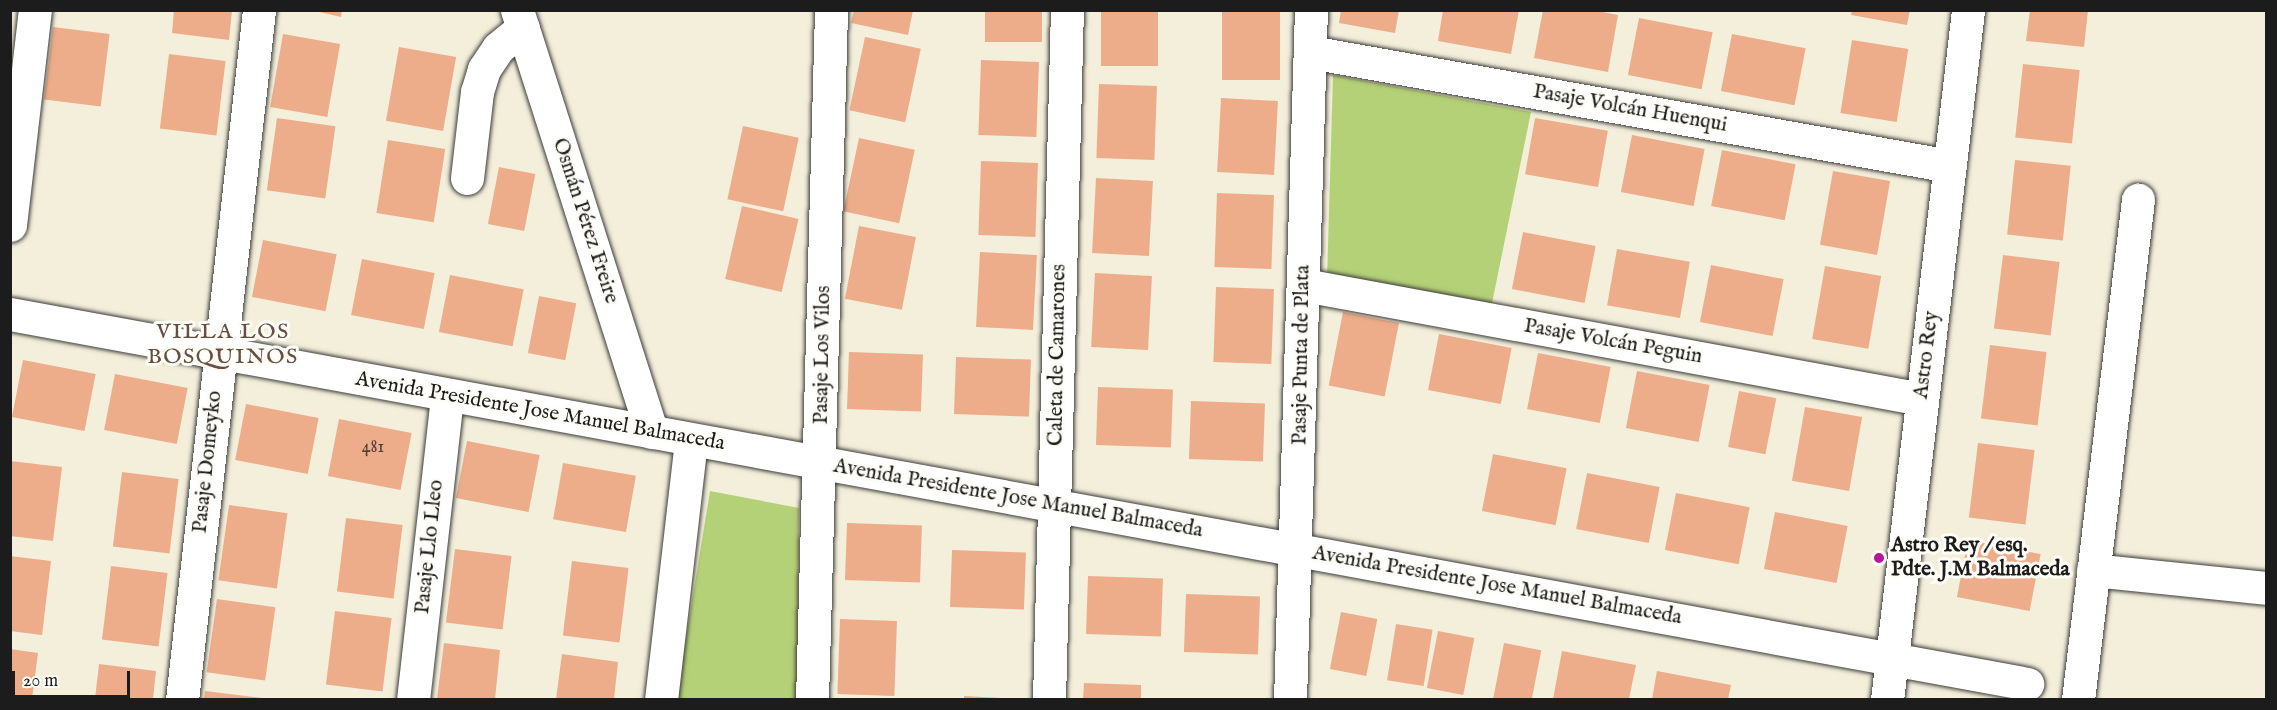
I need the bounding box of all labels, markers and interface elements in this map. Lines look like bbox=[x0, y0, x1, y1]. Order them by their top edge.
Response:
street label: Pasaje Volcán Huenqui bbox=[1531, 80, 1729, 138]
street label: Osmán Pérez Freire bbox=[546, 135, 624, 307]
street label: Caleta de Camarones bbox=[1044, 264, 1072, 446]
street label: Pasaje Punta de Plata bbox=[1288, 265, 1316, 445]
street label: Pasaje Los Vilos bbox=[809, 285, 837, 425]
street label: Astro Rey bbox=[1909, 310, 1945, 400]
street label: Pasaje Volcán Peguin bbox=[1522, 314, 1704, 370]
district label: VILLA LOS BOSQUINOS bbox=[147, 319, 299, 370]
street label: Avenida Presidente Jose Manuel Balmaceda bbox=[353, 367, 727, 457]
street label: Pasaje Domeyko bbox=[188, 390, 228, 534]
house number: 481 bbox=[362, 437, 384, 459]
street label: Avenida Presidente Jose Manuel Balmaceda bbox=[831, 454, 1205, 544]
street label: Pasaje Llo Lleo bbox=[410, 479, 450, 615]
place label: Astro Rey / esq. Pdte. J.M Balmaceda bbox=[1891, 533, 2070, 583]
street label: Avenida Presidente Jose Manuel Balmaceda bbox=[1310, 541, 1684, 631]
marker: Astro Rey / esq. Pdte. J.M Balmaceda bbox=[1872, 551, 1886, 565]
scale bar bbox=[15, 659, 134, 697]
text: 20 m bbox=[23, 670, 58, 693]

